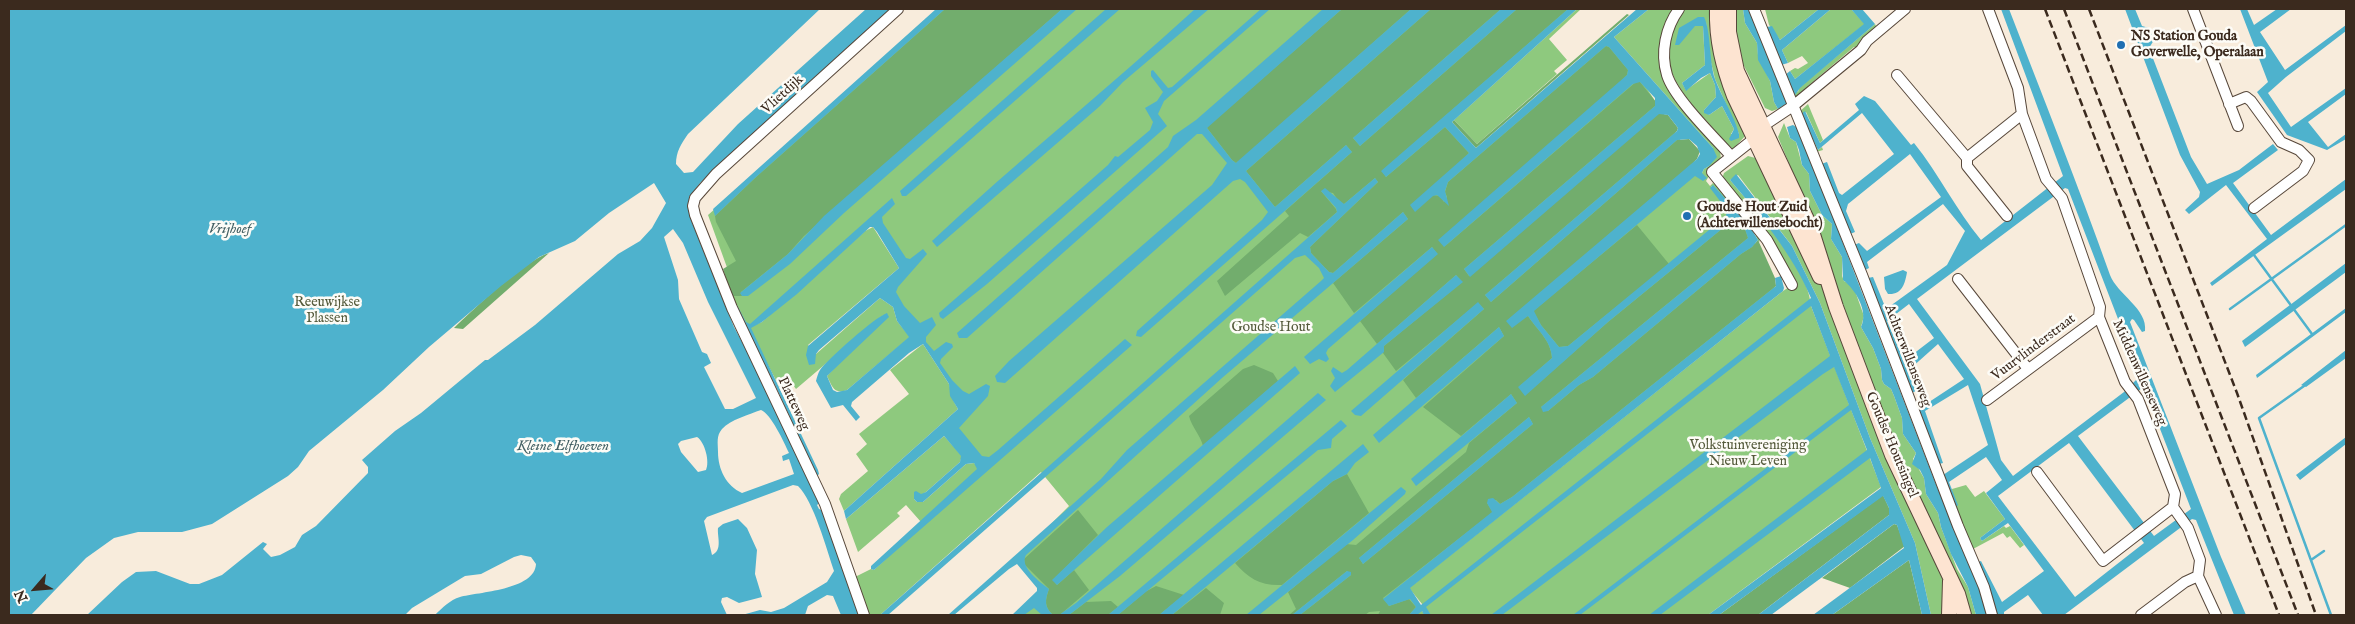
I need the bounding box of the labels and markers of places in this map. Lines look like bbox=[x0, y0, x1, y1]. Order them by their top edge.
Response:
place label: NS Station Gouda Goverwelle, Operalaan bbox=[2131, 29, 2264, 62]
marker: NS Station Gouda Goverwelle, Operalaan bbox=[2115, 39, 2127, 51]
place label: Goudse Hout Zuid (Achterwillensebocht) bbox=[1697, 200, 1822, 232]
marker: Goudse Hout Zuid (Achterwillensebocht) bbox=[1681, 210, 1693, 222]

